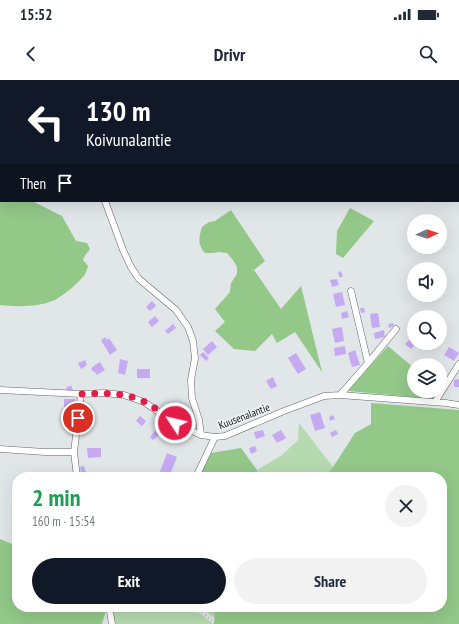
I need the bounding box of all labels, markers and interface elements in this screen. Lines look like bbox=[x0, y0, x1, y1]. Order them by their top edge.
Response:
text: 15:52 bbox=[20, 5, 52, 24]
icon: back bbox=[20, 43, 42, 65]
text: Drivr bbox=[214, 43, 245, 66]
icon: search bbox=[417, 43, 439, 65]
text: 130 m bbox=[86, 92, 150, 129]
icon: left bbox=[20, 96, 72, 148]
text: Koivunalantie bbox=[86, 128, 171, 151]
icon: arrive bbox=[54, 172, 76, 194]
text: Then bbox=[20, 174, 46, 193]
north arrow bbox=[407, 214, 447, 254]
map controls bbox=[407, 214, 447, 398]
button: sound bbox=[407, 262, 447, 302]
button: search bbox=[407, 310, 447, 350]
button: layers bbox=[407, 358, 447, 398]
street label: Kuusenalantie bbox=[216, 400, 272, 432]
pin bbox=[61, 401, 95, 435]
position arrow bbox=[154, 402, 196, 444]
icon: arrive bbox=[67, 407, 89, 429]
text: 2 min bbox=[32, 482, 80, 513]
button: close bbox=[385, 485, 427, 527]
text: 160 m · 15:54 bbox=[32, 513, 95, 530]
button: Exit bbox=[32, 558, 226, 604]
button: Share bbox=[234, 558, 427, 604]

